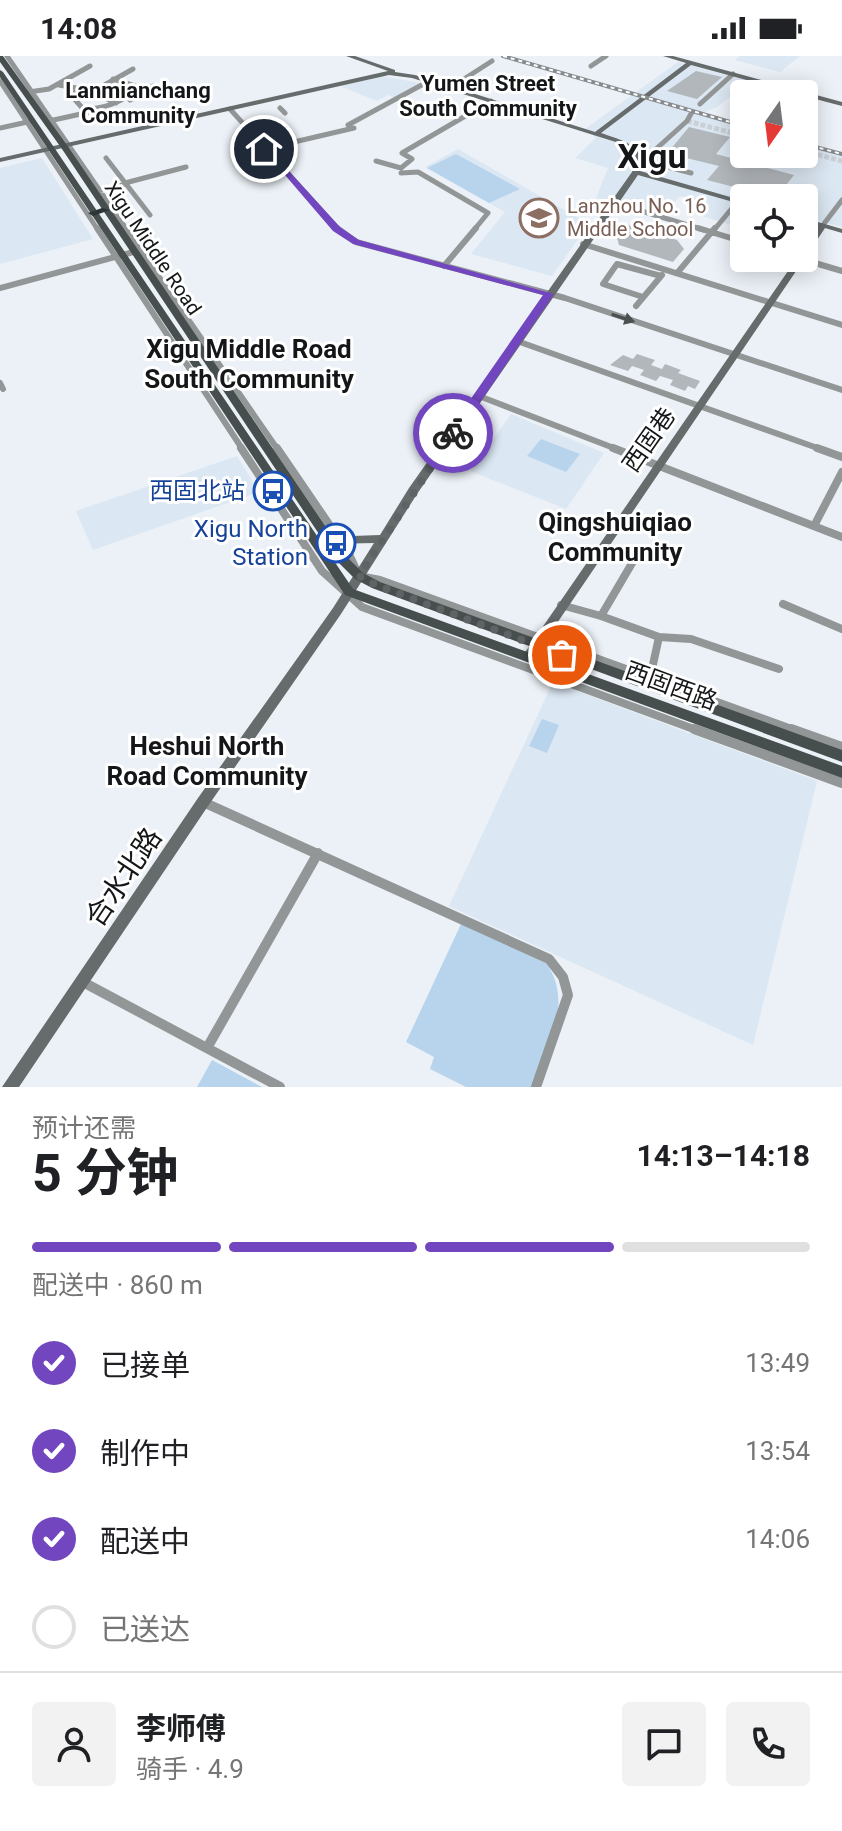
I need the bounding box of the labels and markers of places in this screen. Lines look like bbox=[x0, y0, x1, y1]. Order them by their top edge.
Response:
pin bbox=[230, 115, 298, 183]
place label: Lanzhou No. 16 Middle School bbox=[567, 194, 706, 241]
school or university icon: Lanzhou No. 16 Middle School bbox=[518, 197, 560, 239]
bus stop icon: 西固北站 bbox=[252, 470, 294, 512]
place label: 西固北站 bbox=[149, 477, 245, 505]
place label: Xigu North Station bbox=[194, 515, 308, 571]
bus stop icon: Xigu North Station bbox=[315, 522, 357, 564]
pin bbox=[528, 621, 596, 689]

